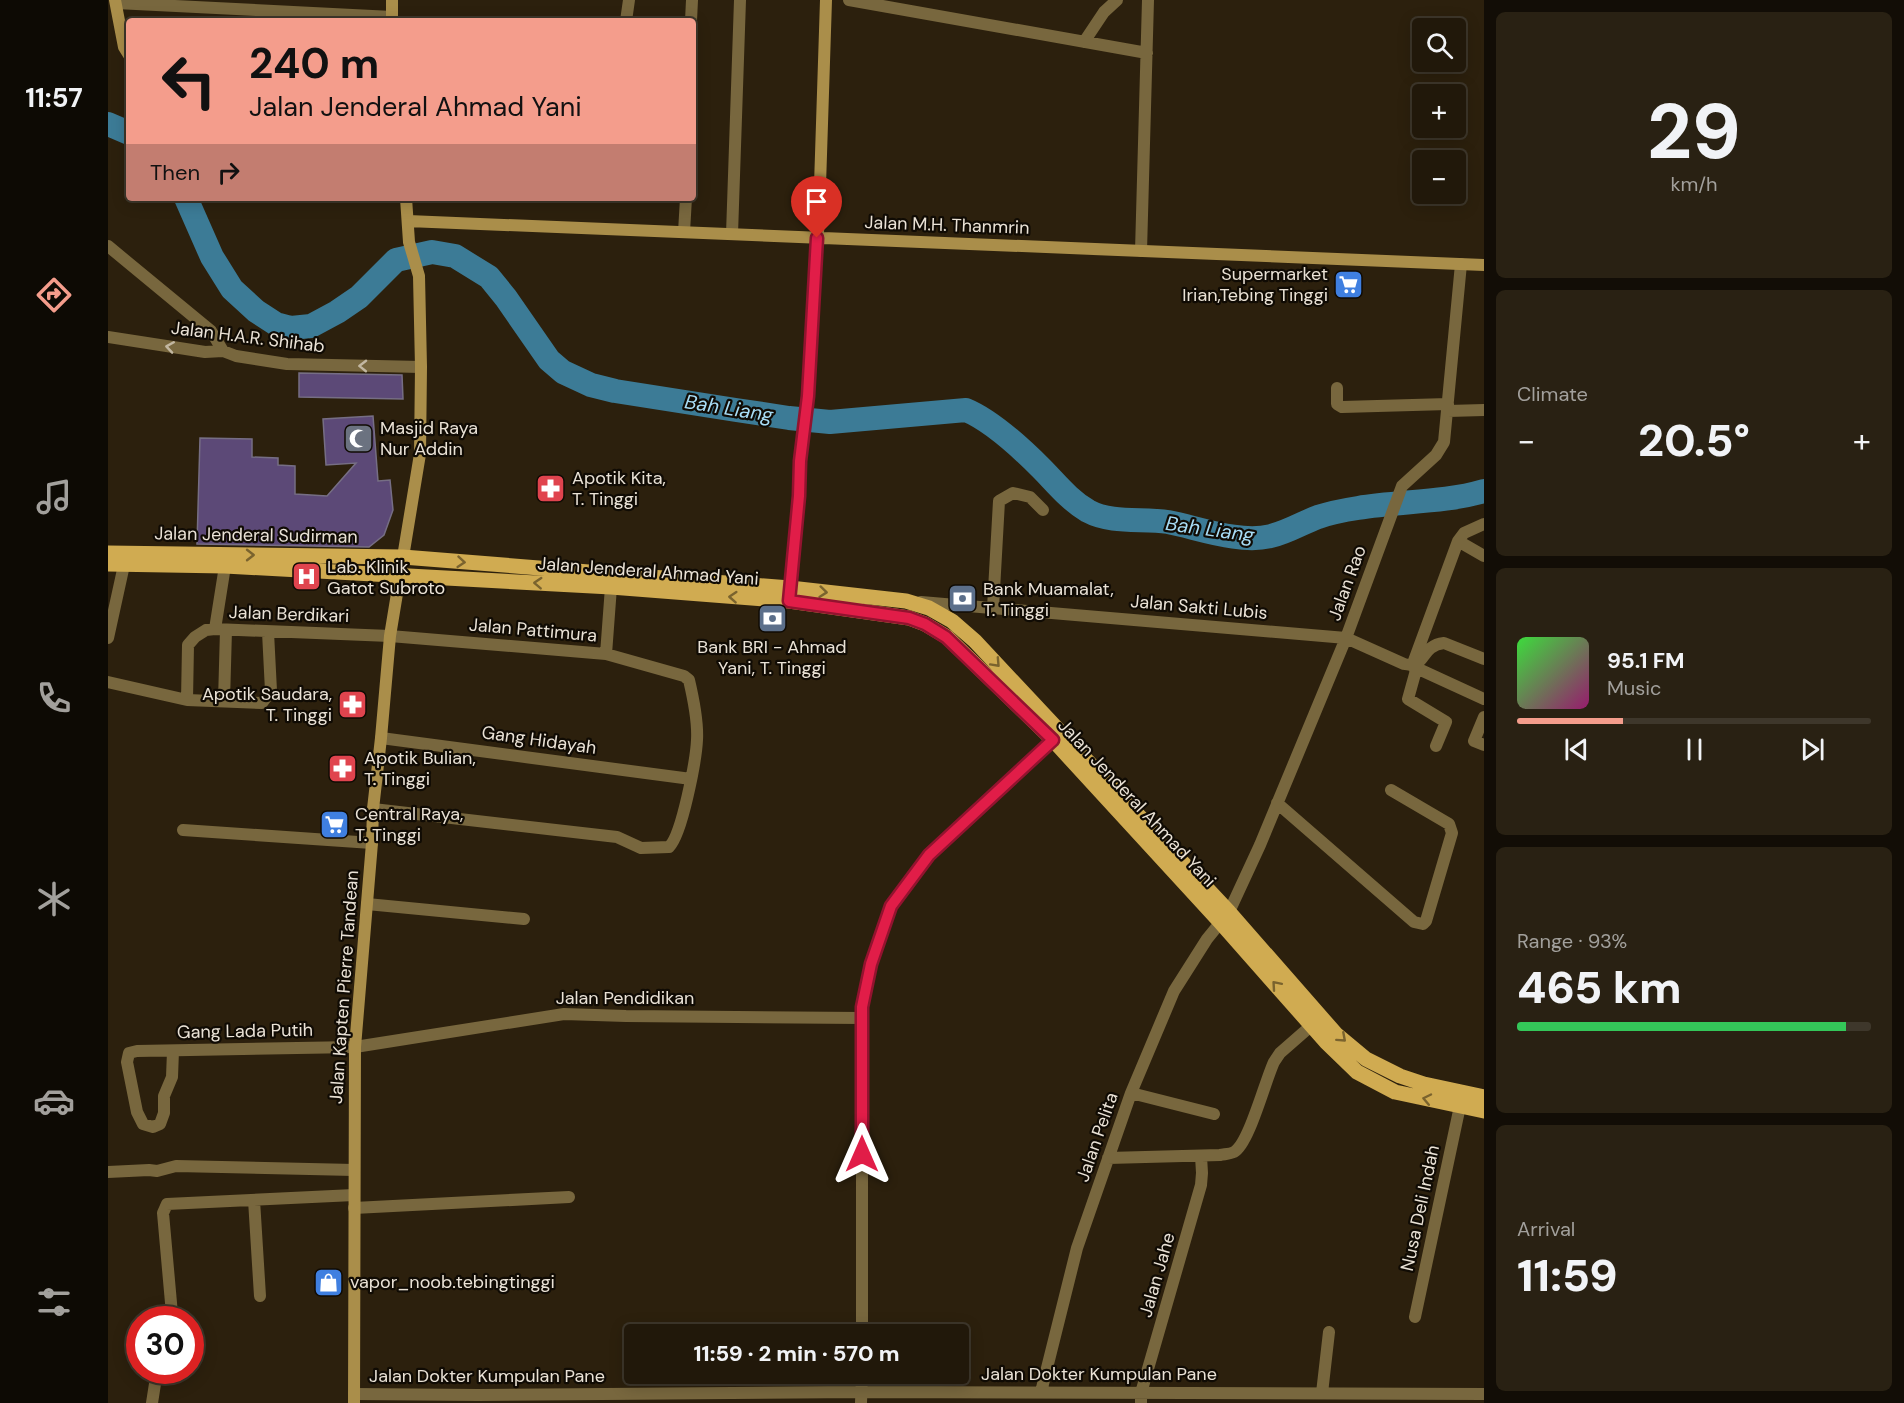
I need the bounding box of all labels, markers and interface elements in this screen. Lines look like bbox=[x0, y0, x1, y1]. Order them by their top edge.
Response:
map controls bbox=[1412, 18, 1466, 204]
button: search bbox=[1412, 18, 1466, 72]
text: 240 m bbox=[249, 36, 379, 91]
icon: left bbox=[150, 42, 228, 120]
text: 11:57 bbox=[25, 80, 83, 115]
text: 29 bbox=[1647, 81, 1741, 182]
button: + bbox=[1412, 84, 1466, 138]
text: Jalan Jenderal Ahmad Yani bbox=[249, 89, 582, 124]
button: − bbox=[1412, 150, 1466, 204]
icon: right bbox=[212, 156, 245, 189]
text: Then bbox=[150, 158, 200, 187]
text: km/h bbox=[1670, 171, 1718, 197]
pin bbox=[791, 176, 842, 238]
icon: arrive bbox=[800, 185, 833, 218]
street label: Jalan M.H. Thanmrin bbox=[864, 210, 1030, 240]
place label: Supermarket Irian,Tebing Tinggi bbox=[1182, 262, 1328, 307]
supermarket icon: Supermarket Irian,Tebing Tinggi bbox=[1333, 268, 1365, 300]
icon: directions bbox=[33, 274, 75, 316]
street label: Jalan H.A.R. Shihab bbox=[170, 316, 326, 358]
one-way arrow bbox=[166, 341, 175, 353]
one-way arrow bbox=[359, 359, 368, 372]
text: Climate bbox=[1517, 381, 1588, 407]
water label: Bah Liang bbox=[683, 388, 776, 428]
text: 20.5° bbox=[1638, 411, 1750, 470]
place label: Masjid Raya Nur Addin bbox=[380, 416, 478, 461]
text: − bbox=[1517, 419, 1535, 462]
text: + bbox=[1853, 419, 1871, 462]
mosque icon: Masjid Raya Nur Addin bbox=[343, 422, 375, 454]
place label: Apotik Kita, T. Tinggi bbox=[572, 466, 666, 511]
pharmacy icon: Apotik Kita, T. Tinggi bbox=[535, 472, 567, 504]
icon: music bbox=[33, 476, 75, 518]
water label: Bah Liang bbox=[1164, 510, 1257, 548]
street label: Jalan Jenderal Sudirman bbox=[154, 521, 358, 549]
street label: Jalan Rao bbox=[1322, 542, 1372, 624]
one-way arrow bbox=[246, 549, 255, 561]
street label: Jalan Jenderal Ahmad Yani bbox=[537, 551, 759, 591]
place label: Lab. Klinik Gatot Subroto bbox=[327, 555, 445, 600]
one-way arrow bbox=[457, 555, 466, 568]
hospital icon: Lab. Klinik Gatot Subroto bbox=[290, 561, 322, 593]
one-way arrow bbox=[534, 576, 543, 589]
place label: Bank Muamalat, T. Tinggi bbox=[983, 577, 1114, 622]
bank icon: Bank Muamalat, T. Tinggi bbox=[946, 583, 978, 615]
one-way arrow bbox=[818, 585, 827, 597]
street label: Jalan Sakti Lubis bbox=[1129, 589, 1269, 625]
one-way arrow bbox=[728, 591, 737, 604]
street label: Jalan Berdikari bbox=[228, 600, 350, 628]
bank icon: Bank BRI - Ahmad Yani, T. Tinggi bbox=[756, 602, 788, 634]
street label: Jalan Pattimura bbox=[468, 612, 598, 648]
place label: Bank BRI - Ahmad Yani, T. Tinggi bbox=[697, 635, 847, 680]
text: 95.1 FM bbox=[1607, 646, 1684, 675]
one-way arrow bbox=[989, 657, 1000, 667]
text: Music bbox=[1607, 675, 1662, 701]
icon: phone bbox=[33, 677, 75, 719]
place label: Apotik Saudara, T. Tinggi bbox=[202, 682, 332, 727]
pharmacy icon: Apotik Saudara, T. Tinggi bbox=[337, 688, 369, 720]
street label: Jalan Jenderal Ahmad Yani bbox=[1053, 714, 1221, 892]
street label: Gang Hidayah bbox=[480, 720, 598, 760]
icon: previous bbox=[1560, 733, 1593, 766]
icon: pause bbox=[1678, 733, 1711, 766]
icon: next bbox=[1796, 733, 1829, 766]
place label: Apotik Bulian, T. Tinggi bbox=[364, 746, 476, 791]
pharmacy icon: Apotik Bulian, T. Tinggi bbox=[327, 752, 359, 784]
place label: Central Raya, T. Tinggi bbox=[355, 802, 463, 847]
supermarket icon: Central Raya, T. Tinggi bbox=[318, 808, 350, 840]
street label: Jalan Kapten Pierre Tandean bbox=[324, 869, 364, 1105]
icon: climate bbox=[33, 878, 75, 920]
text: Range · 93% bbox=[1517, 928, 1627, 954]
text: 465 km bbox=[1517, 958, 1682, 1017]
one-way arrow bbox=[1272, 981, 1283, 991]
street label: Jalan Pendidikan bbox=[556, 986, 694, 1010]
street label: Gang Lada Putih bbox=[177, 1018, 313, 1044]
one-way arrow bbox=[1335, 1031, 1345, 1042]
icon: car bbox=[33, 1080, 75, 1122]
street label: Jalan Pelita bbox=[1071, 1089, 1123, 1185]
one-way arrow bbox=[1422, 1093, 1432, 1106]
position arrow bbox=[830, 1122, 894, 1186]
street label: Nusa Deli Indah bbox=[1395, 1143, 1445, 1273]
text: Arrival bbox=[1517, 1216, 1575, 1242]
street label: Jalan Jahe bbox=[1133, 1230, 1181, 1320]
text: 11:59 bbox=[1517, 1246, 1617, 1305]
shop icon: vapor_noob.tebingtinggi bbox=[313, 1266, 345, 1298]
place label: vapor_noob.tebingtinggi bbox=[350, 1270, 555, 1294]
icon: filters bbox=[33, 1281, 75, 1323]
speed limit sign: 30 bbox=[126, 1306, 204, 1384]
text: 11:59 · 2 min · 570 m bbox=[693, 1339, 900, 1368]
street label: Jalan Dokter Kumpulan Pane bbox=[981, 1362, 1217, 1386]
street label: Jalan Dokter Kumpulan Pane bbox=[369, 1364, 605, 1388]

